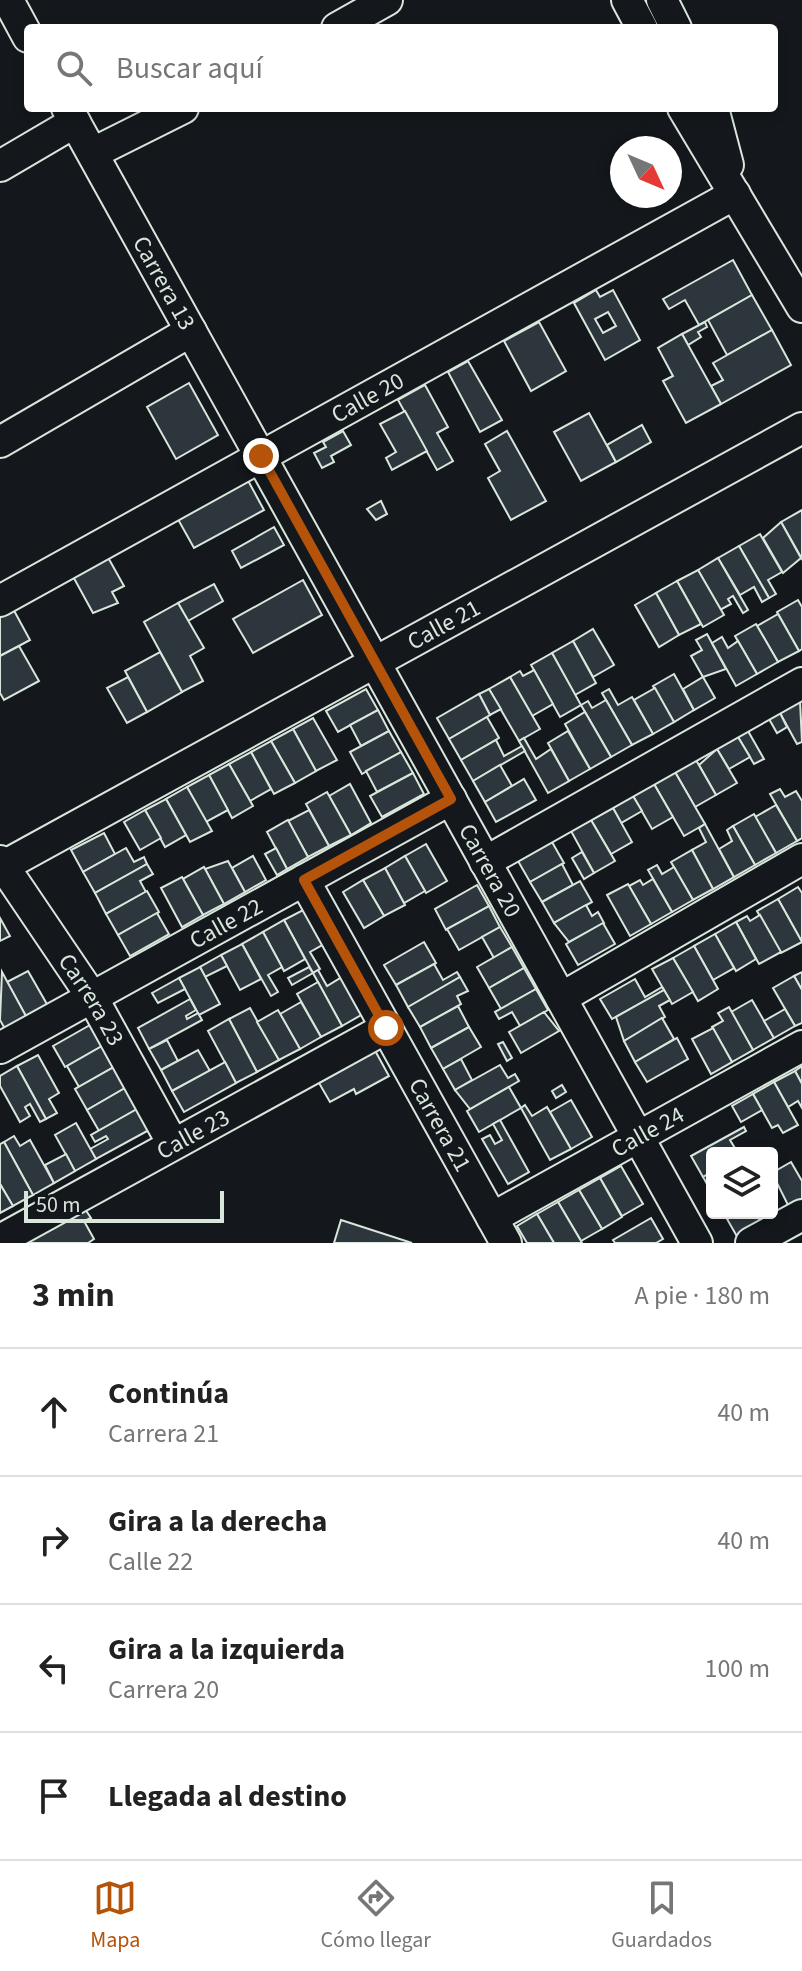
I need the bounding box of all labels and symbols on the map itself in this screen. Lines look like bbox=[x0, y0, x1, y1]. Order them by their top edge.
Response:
north arrow bbox=[610, 136, 682, 208]
street label: Carrera 13 bbox=[124, 229, 204, 336]
street label: Calle 20 bbox=[325, 363, 410, 432]
route end bbox=[243, 438, 279, 474]
street label: Calle 21 bbox=[401, 590, 487, 659]
street label: Carrera 20 bbox=[450, 817, 530, 924]
street label: Calle 22 bbox=[183, 889, 269, 958]
street label: Carrera 23 bbox=[50, 946, 133, 1052]
route start bbox=[368, 1010, 404, 1046]
street label: Carrera 21 bbox=[400, 1071, 480, 1178]
street label: Calle 24 bbox=[605, 1097, 691, 1166]
street label: Calle 23 bbox=[150, 1100, 236, 1168]
scale bar bbox=[24, 1187, 224, 1223]

